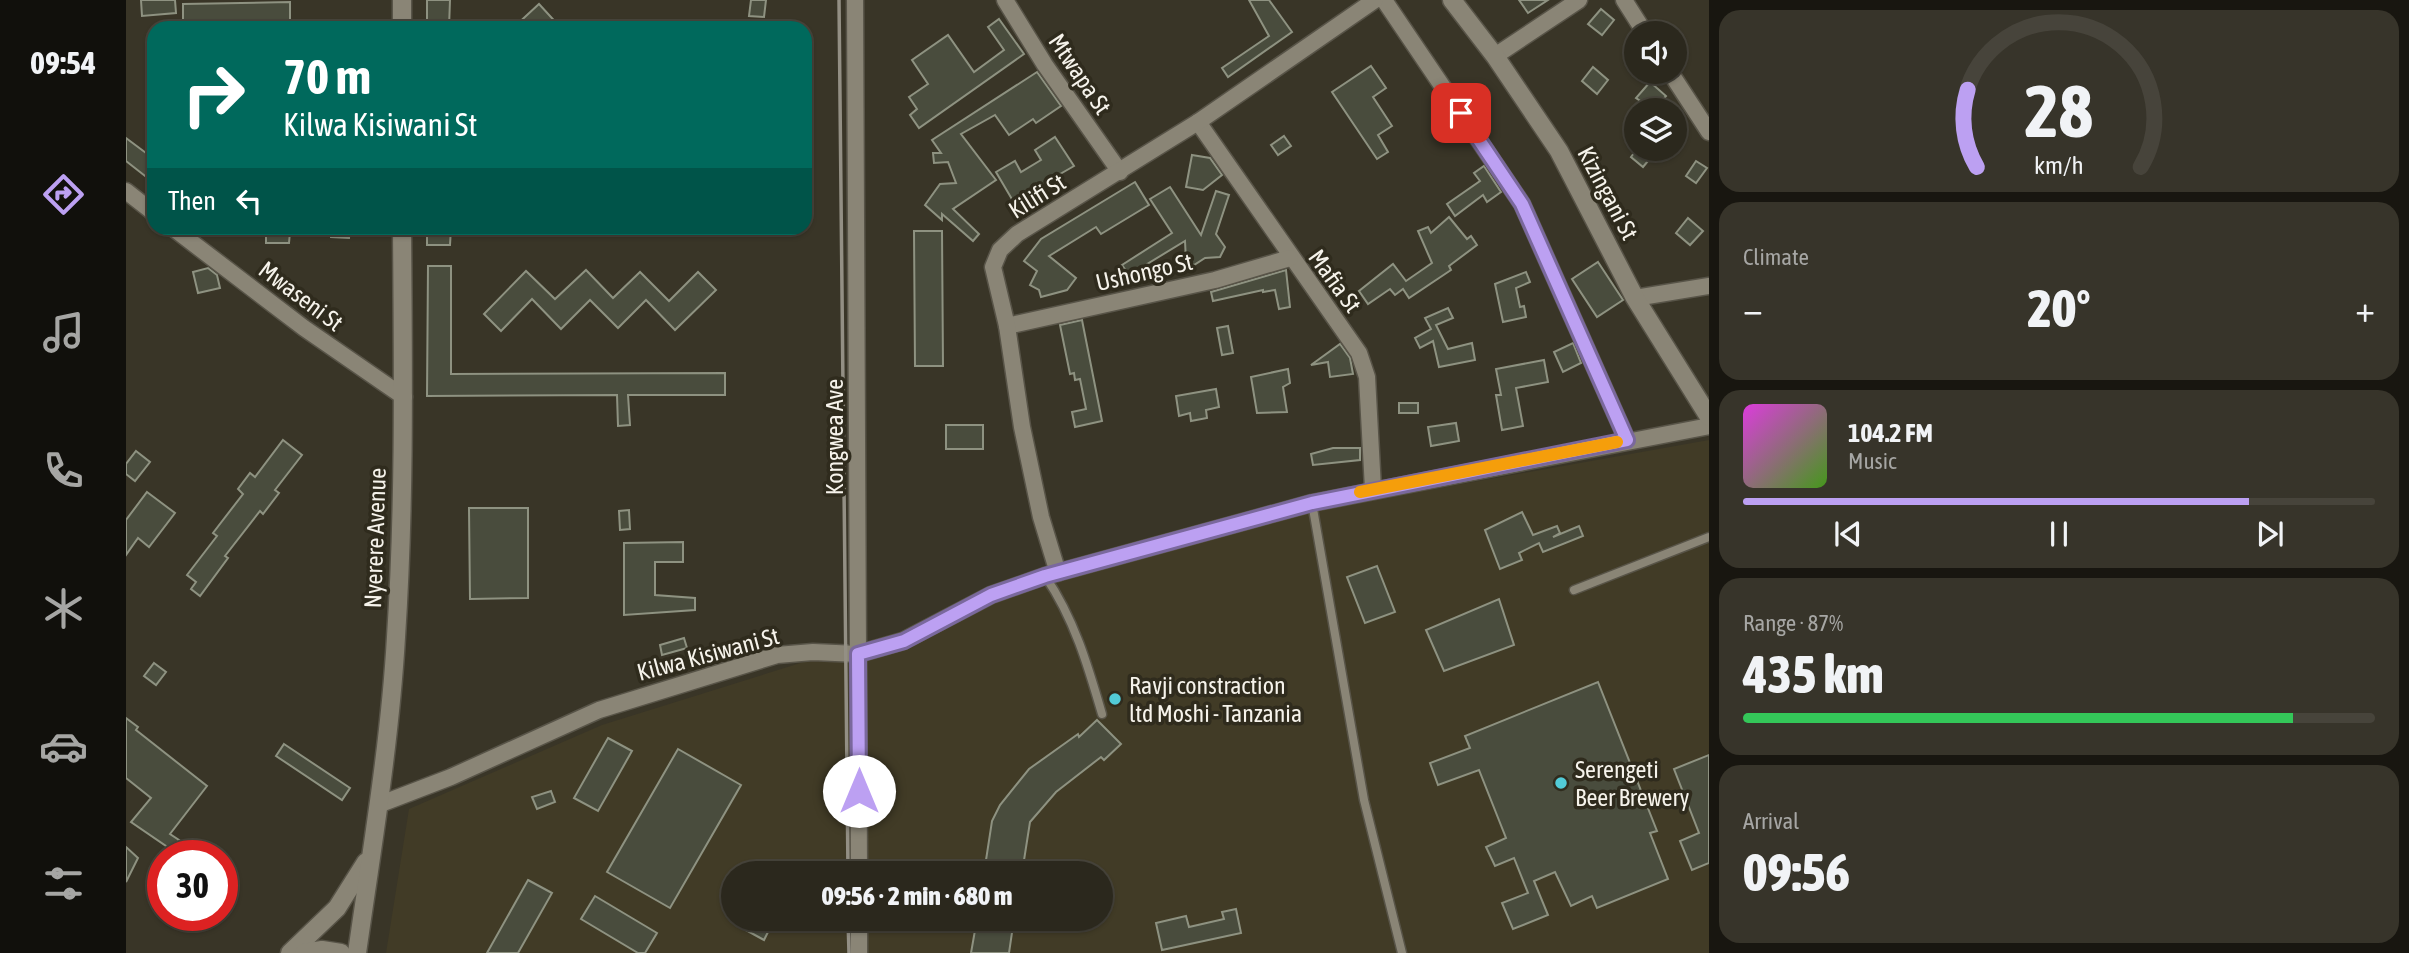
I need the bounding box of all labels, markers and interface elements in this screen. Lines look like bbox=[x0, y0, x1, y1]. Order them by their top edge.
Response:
map controls bbox=[1624, 21, 1687, 161]
button: sound bbox=[1624, 21, 1687, 84]
street label: Mtwapa St bbox=[1043, 29, 1117, 119]
text: 09:54 bbox=[30, 44, 96, 81]
text: 70 m bbox=[283, 48, 371, 104]
icon: right bbox=[168, 49, 259, 140]
text: 28 bbox=[2025, 69, 2093, 152]
pin bbox=[1431, 83, 1491, 143]
icon: arrive bbox=[1442, 94, 1480, 132]
button: layers bbox=[1624, 98, 1687, 161]
text: Kilwa Kisiwani St bbox=[283, 106, 478, 143]
street label: Kizingani St bbox=[1572, 142, 1644, 244]
text: km/h bbox=[2034, 151, 2084, 179]
street label: Kilifi St bbox=[1004, 168, 1070, 224]
icon: directions bbox=[39, 170, 88, 219]
icon: left bbox=[230, 182, 268, 220]
text: Then bbox=[168, 186, 216, 216]
street label: Mafia St bbox=[1303, 244, 1367, 318]
text: Climate bbox=[1743, 244, 1809, 270]
street label: Ushongo St bbox=[1093, 248, 1195, 296]
street label: Mwaseni St bbox=[254, 256, 348, 336]
text: 20° bbox=[2027, 278, 2091, 338]
text: − bbox=[1743, 287, 1763, 330]
text: + bbox=[2355, 287, 2375, 330]
icon: music bbox=[39, 308, 88, 357]
street label: Kongwea Ave bbox=[821, 379, 848, 495]
text: 104.2 FM bbox=[1848, 418, 1933, 448]
icon: phone bbox=[39, 446, 88, 495]
text: Music bbox=[1848, 448, 1896, 474]
street label: Nyerere Avenue bbox=[359, 467, 391, 609]
icon: previous bbox=[1829, 515, 1867, 553]
icon: pause bbox=[2040, 515, 2078, 553]
icon: next bbox=[2251, 515, 2289, 553]
icon: climate bbox=[39, 584, 88, 633]
text: Range · 87% bbox=[1743, 610, 1843, 636]
street label: Kilwa Kisiwani St bbox=[634, 622, 782, 686]
text: 435 km bbox=[1743, 644, 1884, 704]
place label: Ravji constraction ltd Moshi - Tanzania bbox=[1129, 672, 1302, 727]
marker: Ravji constraction ltd Moshi - Tanzania bbox=[1107, 691, 1123, 707]
icon: car bbox=[39, 722, 88, 771]
position arrow bbox=[822, 754, 896, 828]
place label: Serengeti Beer Brewery bbox=[1575, 756, 1690, 811]
marker: Serengeti Beer Brewery bbox=[1553, 775, 1569, 791]
text: Arrival bbox=[1743, 808, 1799, 834]
speed limit sign: 30 bbox=[147, 840, 238, 931]
text: 09:56 bbox=[1743, 842, 1850, 902]
icon: filters bbox=[39, 859, 88, 908]
text: 09:56 · 2 min · 680 m bbox=[822, 881, 1012, 911]

